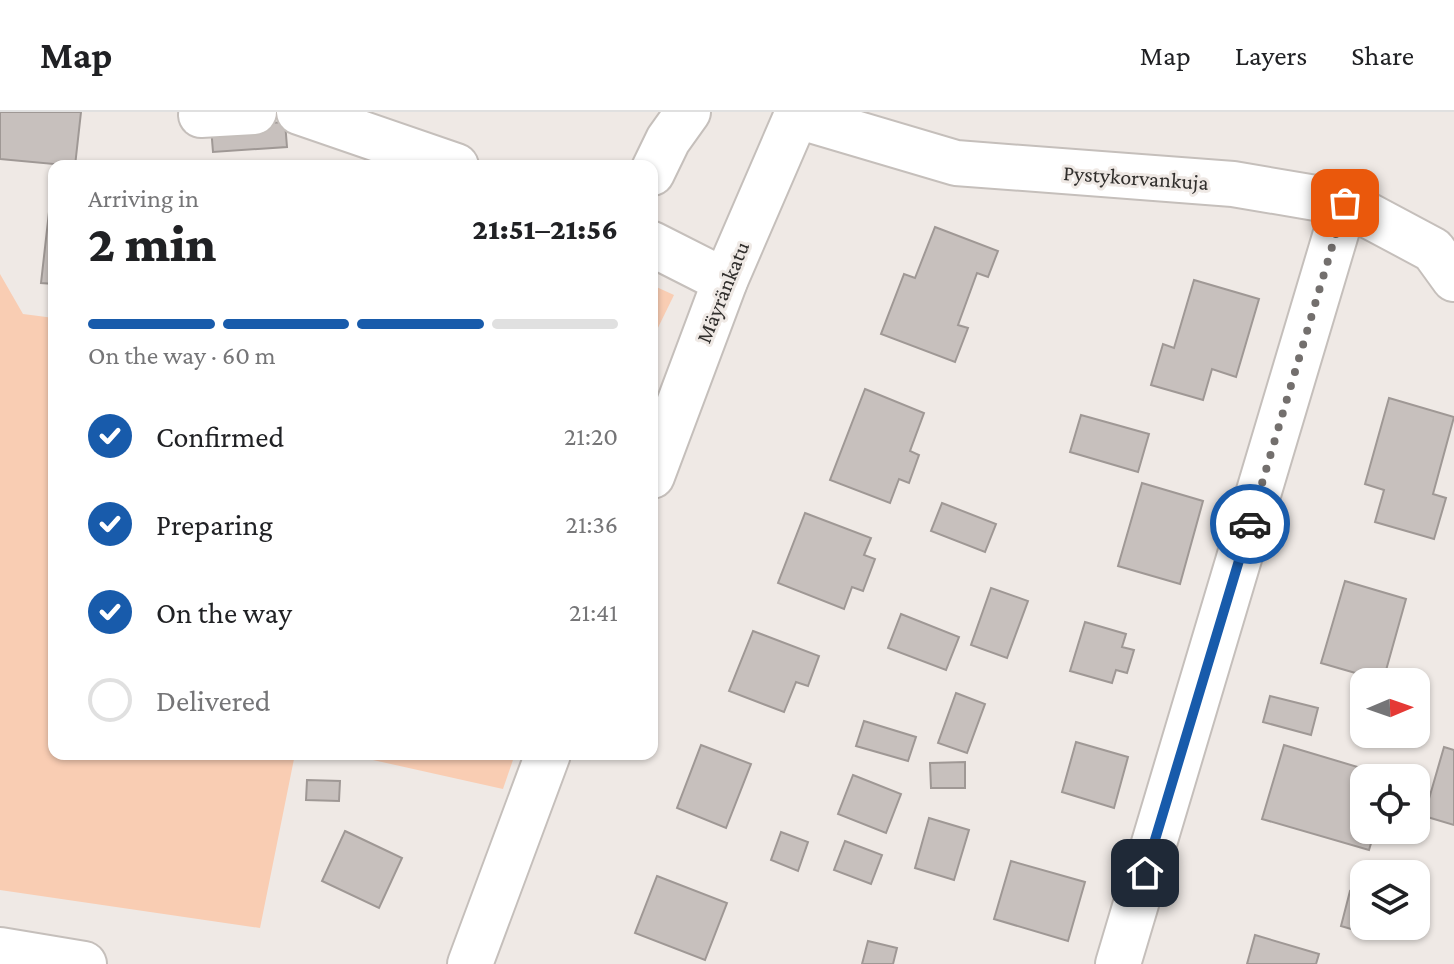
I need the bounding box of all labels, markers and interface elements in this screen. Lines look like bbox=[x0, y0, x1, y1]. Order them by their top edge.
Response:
text: Map bbox=[40, 34, 113, 76]
text: Map bbox=[1140, 40, 1191, 71]
text: Layers bbox=[1235, 40, 1307, 71]
text: Share bbox=[1351, 40, 1414, 71]
street label: Pystykorvankuja bbox=[1062, 160, 1210, 195]
pin bbox=[1311, 169, 1379, 237]
icon: bag bbox=[1323, 181, 1367, 225]
text: Arriving in bbox=[88, 184, 199, 213]
text: 21:51–21:56 bbox=[472, 212, 618, 245]
text: 2 min bbox=[88, 214, 216, 272]
street label: Mäyränkatu bbox=[691, 237, 754, 347]
text: On the way · 60 m bbox=[88, 341, 276, 370]
icon: check bbox=[88, 414, 132, 458]
text: Confirmed bbox=[156, 420, 284, 453]
text: 21:20 bbox=[564, 422, 618, 451]
courier bbox=[1210, 484, 1290, 564]
icon: check bbox=[88, 502, 132, 546]
icon: car bbox=[1228, 502, 1272, 546]
text: Preparing bbox=[156, 508, 273, 541]
text: 21:36 bbox=[565, 510, 618, 539]
icon: check bbox=[88, 590, 132, 634]
text: On the way bbox=[156, 596, 292, 629]
text: 21:41 bbox=[569, 598, 618, 627]
north arrow bbox=[1350, 668, 1430, 748]
map controls bbox=[1350, 668, 1430, 940]
text: Delivered bbox=[156, 684, 271, 717]
button: locate bbox=[1350, 764, 1430, 844]
pin bbox=[1111, 839, 1179, 907]
icon: home bbox=[1123, 851, 1167, 895]
button: layers bbox=[1350, 860, 1430, 940]

